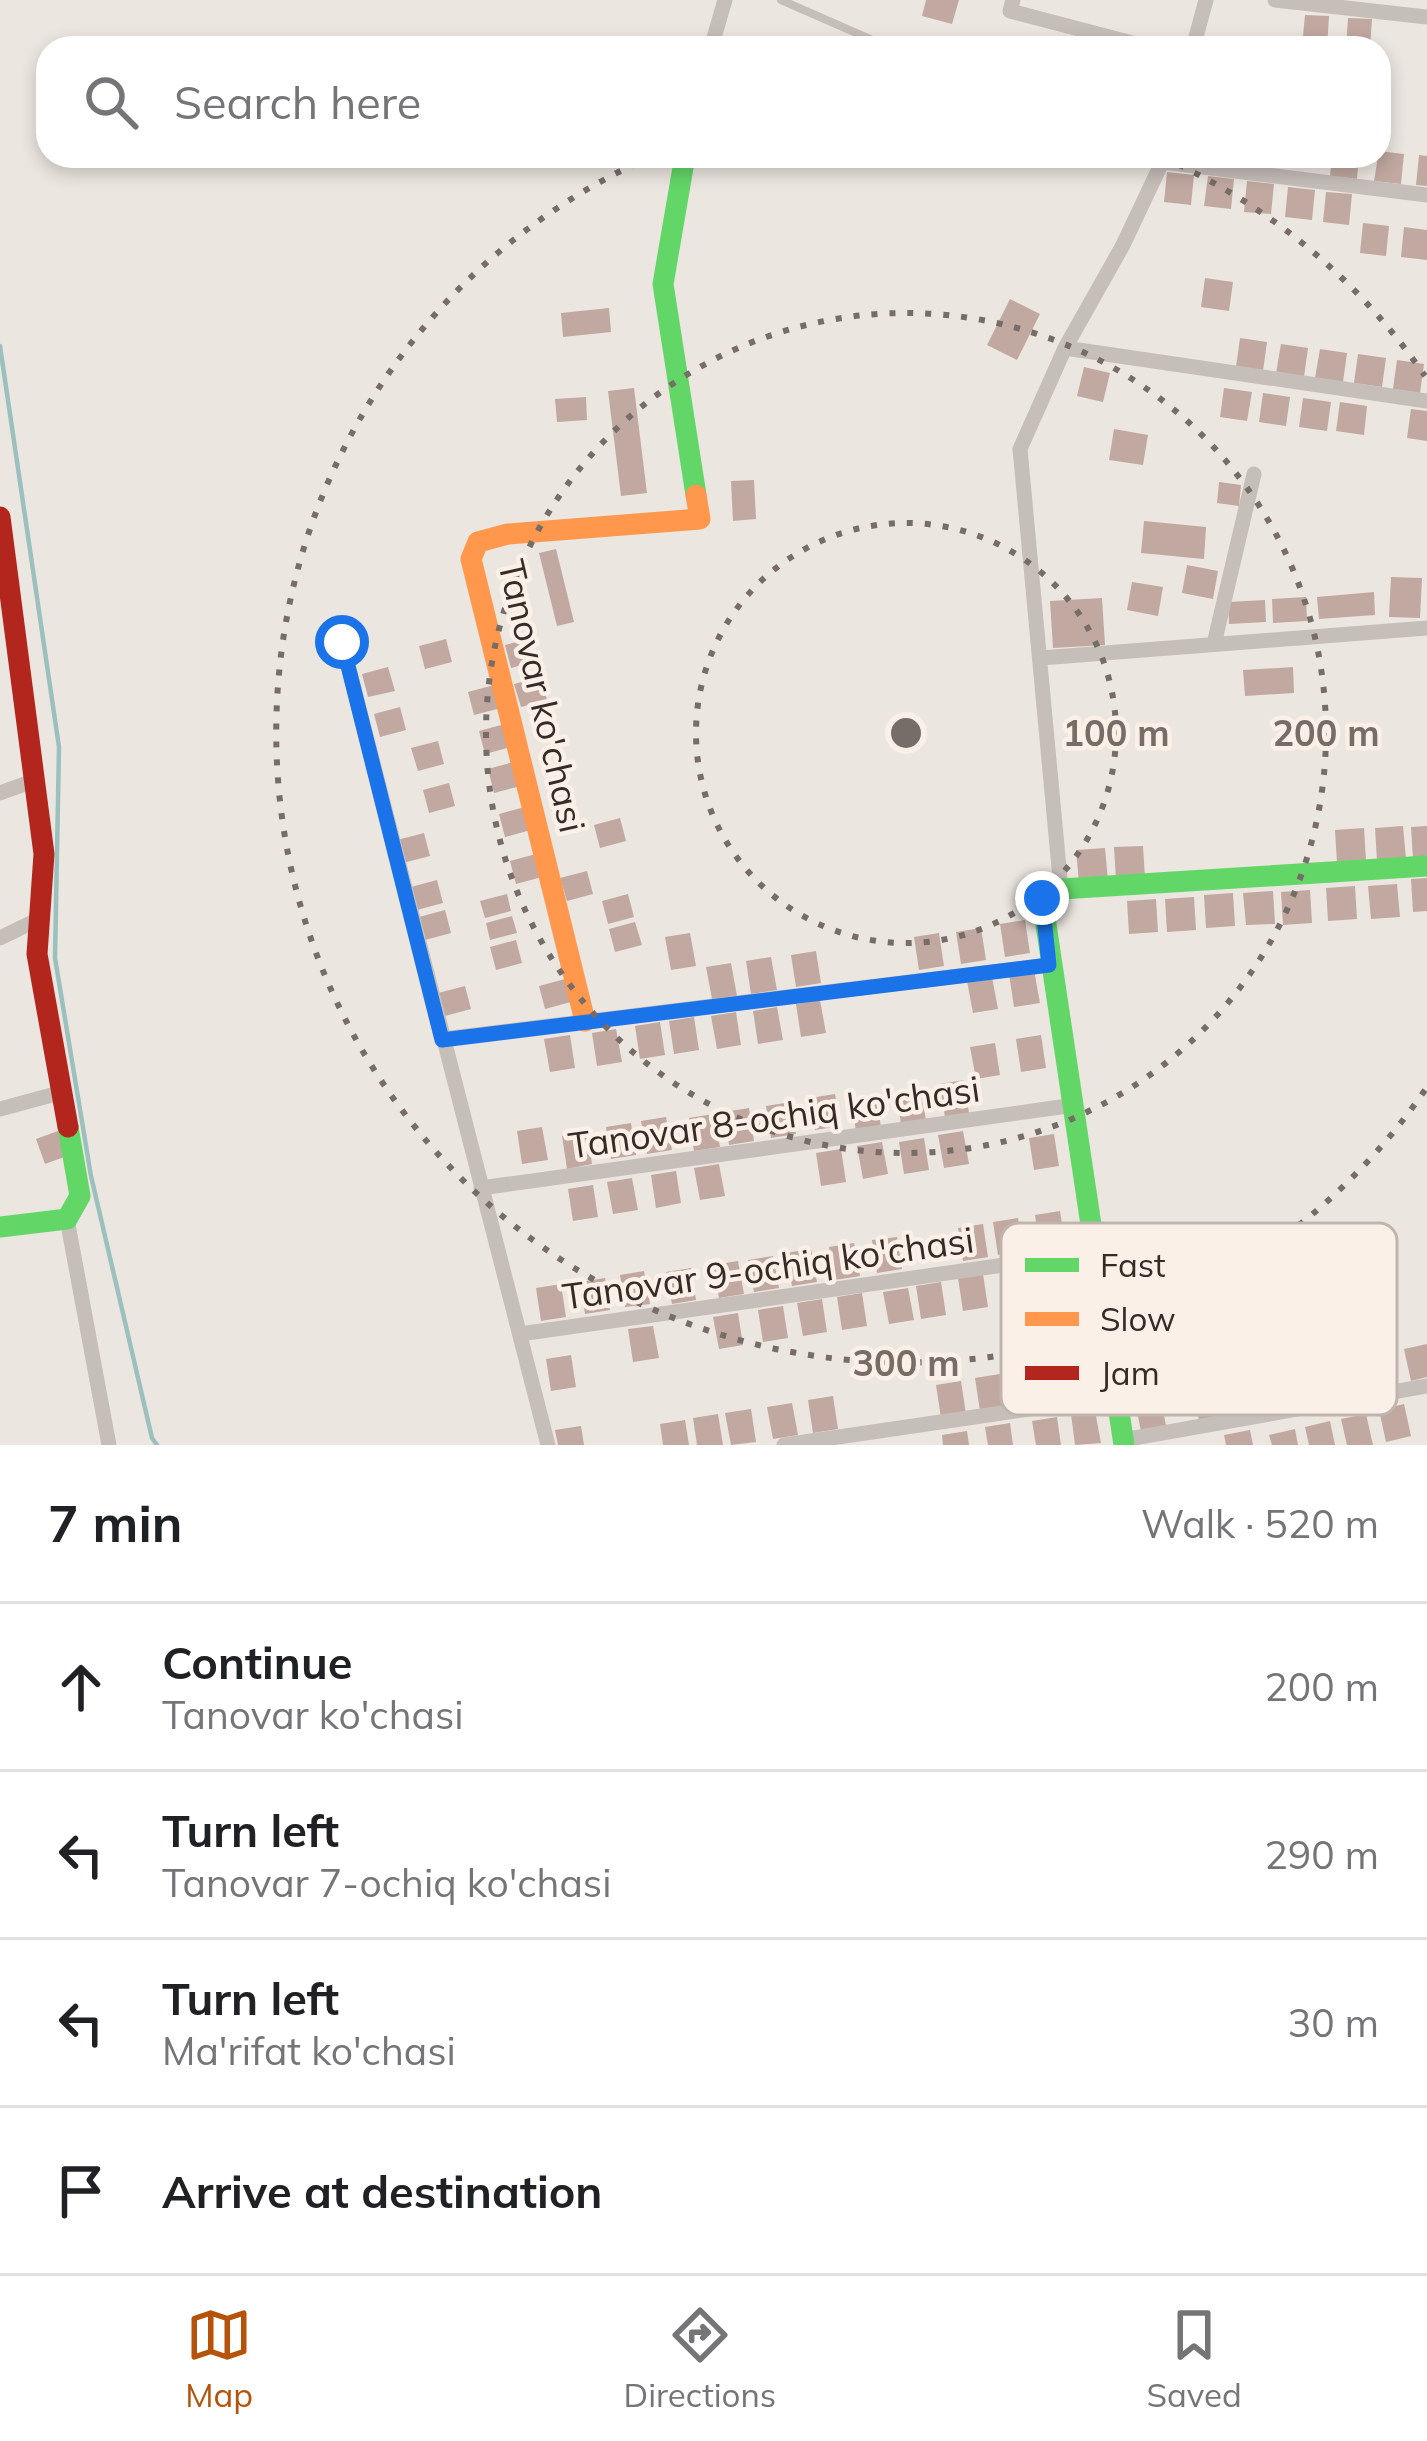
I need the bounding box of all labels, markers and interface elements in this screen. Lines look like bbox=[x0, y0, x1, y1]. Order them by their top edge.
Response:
search box bbox=[36, 36, 1391, 168]
icon: search bbox=[78, 69, 144, 135]
text: Search here bbox=[174, 74, 421, 130]
street label: Tanovar ko'chasi bbox=[489, 555, 596, 837]
route start bbox=[315, 615, 369, 669]
text: 100 m bbox=[1062, 710, 1170, 755]
text: 200 m bbox=[1272, 710, 1380, 755]
centre of rings bbox=[885, 712, 927, 754]
route end bbox=[1015, 871, 1069, 925]
street label: Tanovar 8-ochiq ko'chasi bbox=[565, 1065, 983, 1168]
street label: Tanovar 9-ochiq ko'chasi bbox=[559, 1216, 977, 1319]
legend bbox=[1001, 1223, 1397, 1415]
text: Fast bbox=[1100, 1244, 1165, 1285]
text: Slow bbox=[1100, 1298, 1176, 1339]
text: 300 m bbox=[852, 1340, 960, 1385]
text: Jam bbox=[1100, 1352, 1160, 1393]
text: 7 min bbox=[48, 1491, 183, 1555]
text: Walk · 520 m bbox=[1141, 1499, 1379, 1548]
text: Continue bbox=[162, 1634, 352, 1690]
icon: ahead bbox=[48, 1654, 114, 1720]
text: 200 m bbox=[1264, 1662, 1379, 1711]
text: Tanovar ko'chasi bbox=[162, 1690, 464, 1739]
text: Turn left bbox=[162, 1802, 339, 1858]
icon: left bbox=[48, 1822, 114, 1888]
text: 290 m bbox=[1264, 1830, 1379, 1879]
text: Tanovar 7-ochiq ko'chasi bbox=[162, 1858, 612, 1907]
text: Turn left bbox=[162, 1970, 339, 2026]
icon: left bbox=[48, 1990, 114, 2056]
text: 30 m bbox=[1288, 1998, 1379, 2047]
text: Ma'rifat ko'chasi bbox=[162, 2026, 456, 2075]
icon: arrive bbox=[48, 2158, 114, 2224]
text: Arrive at destination bbox=[162, 2163, 602, 2219]
tab: Map bbox=[185, 2302, 253, 2415]
tab: Directions bbox=[624, 2302, 776, 2415]
tab: Saved bbox=[1147, 2302, 1242, 2415]

